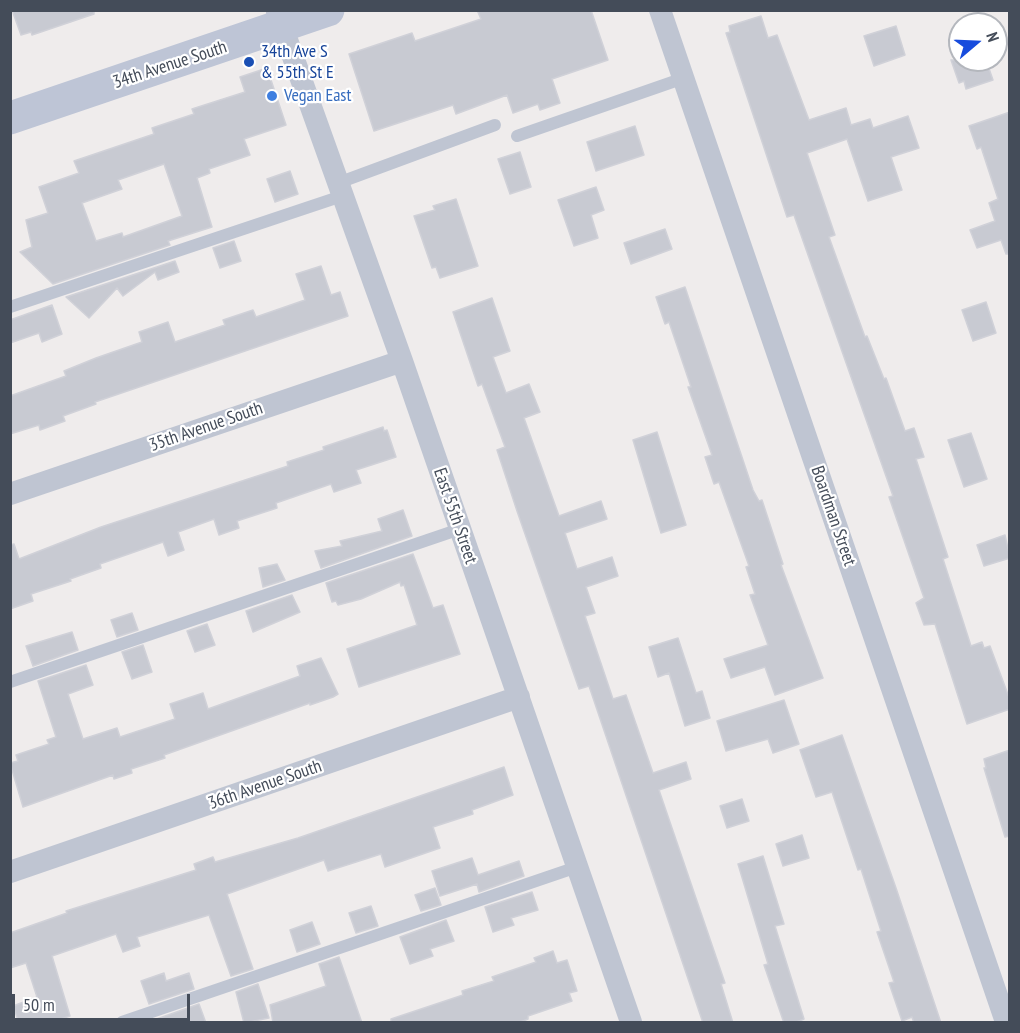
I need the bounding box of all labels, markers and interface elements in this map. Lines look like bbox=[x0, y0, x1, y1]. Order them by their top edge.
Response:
north arrow bbox=[948, 12, 1008, 72]
text: N bbox=[982, 29, 1004, 44]
street label: 34th Avenue South bbox=[110, 36, 230, 94]
place label: 34th Ave S & 55th St E bbox=[261, 41, 334, 84]
marker: 34th Ave S & 55th St E bbox=[242, 55, 256, 69]
place label: Vegan East bbox=[284, 85, 351, 107]
marker: Vegan East bbox=[265, 89, 279, 103]
street label: 35th Avenue South bbox=[147, 398, 265, 456]
street label: Boardman Street bbox=[806, 463, 860, 569]
street label: East 55th Street bbox=[429, 465, 481, 567]
street label: 36th Avenue South bbox=[206, 756, 324, 814]
scale bar bbox=[15, 982, 194, 1020]
text: 50 m bbox=[23, 993, 55, 1016]

